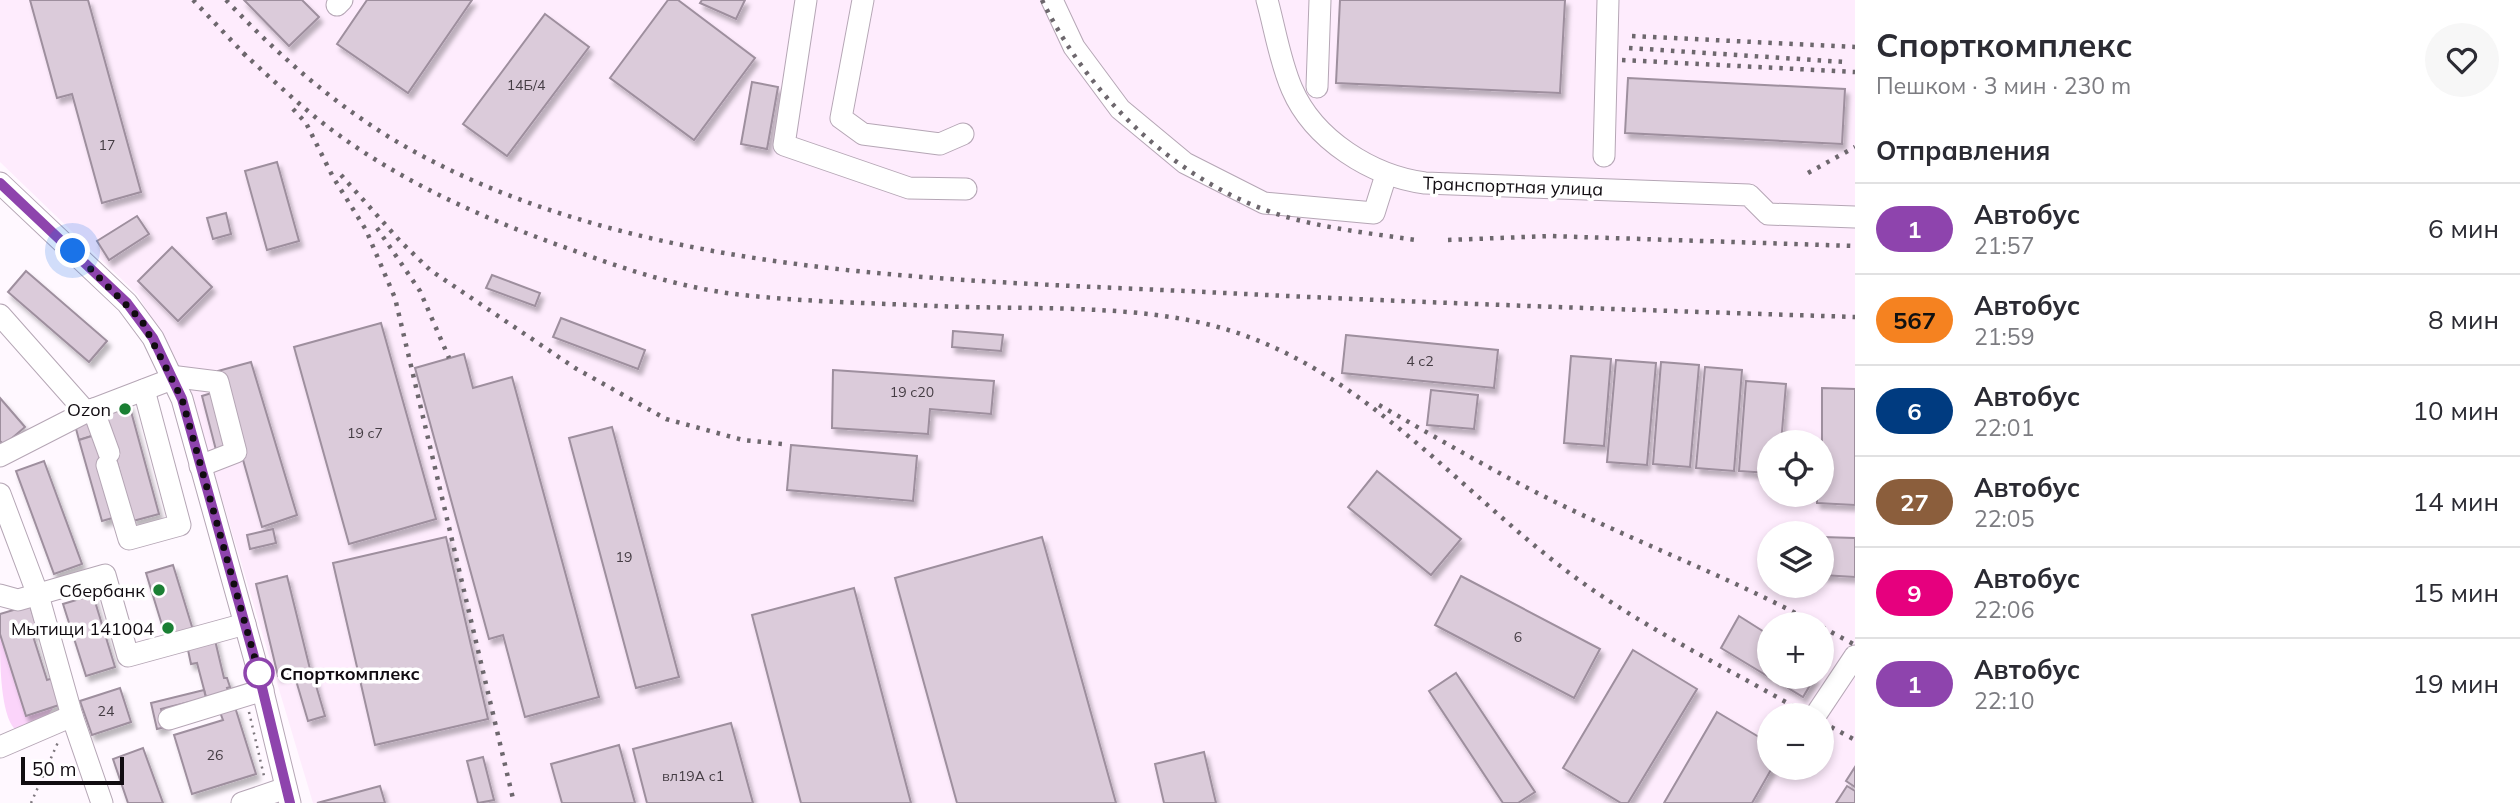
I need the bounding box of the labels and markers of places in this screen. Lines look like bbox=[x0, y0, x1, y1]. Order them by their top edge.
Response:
place label: Ozon bbox=[67, 398, 111, 421]
marker: Ozon bbox=[117, 401, 133, 417]
place label: Сбербанк bbox=[59, 579, 145, 602]
marker: Сбербанк bbox=[151, 582, 167, 598]
place label: Мытищи 141004 bbox=[11, 617, 154, 640]
marker: Мытищи 141004 bbox=[160, 620, 176, 636]
marker: Спорткомплекс bbox=[244, 658, 274, 688]
place label: Спорткомплекс bbox=[280, 662, 420, 685]

